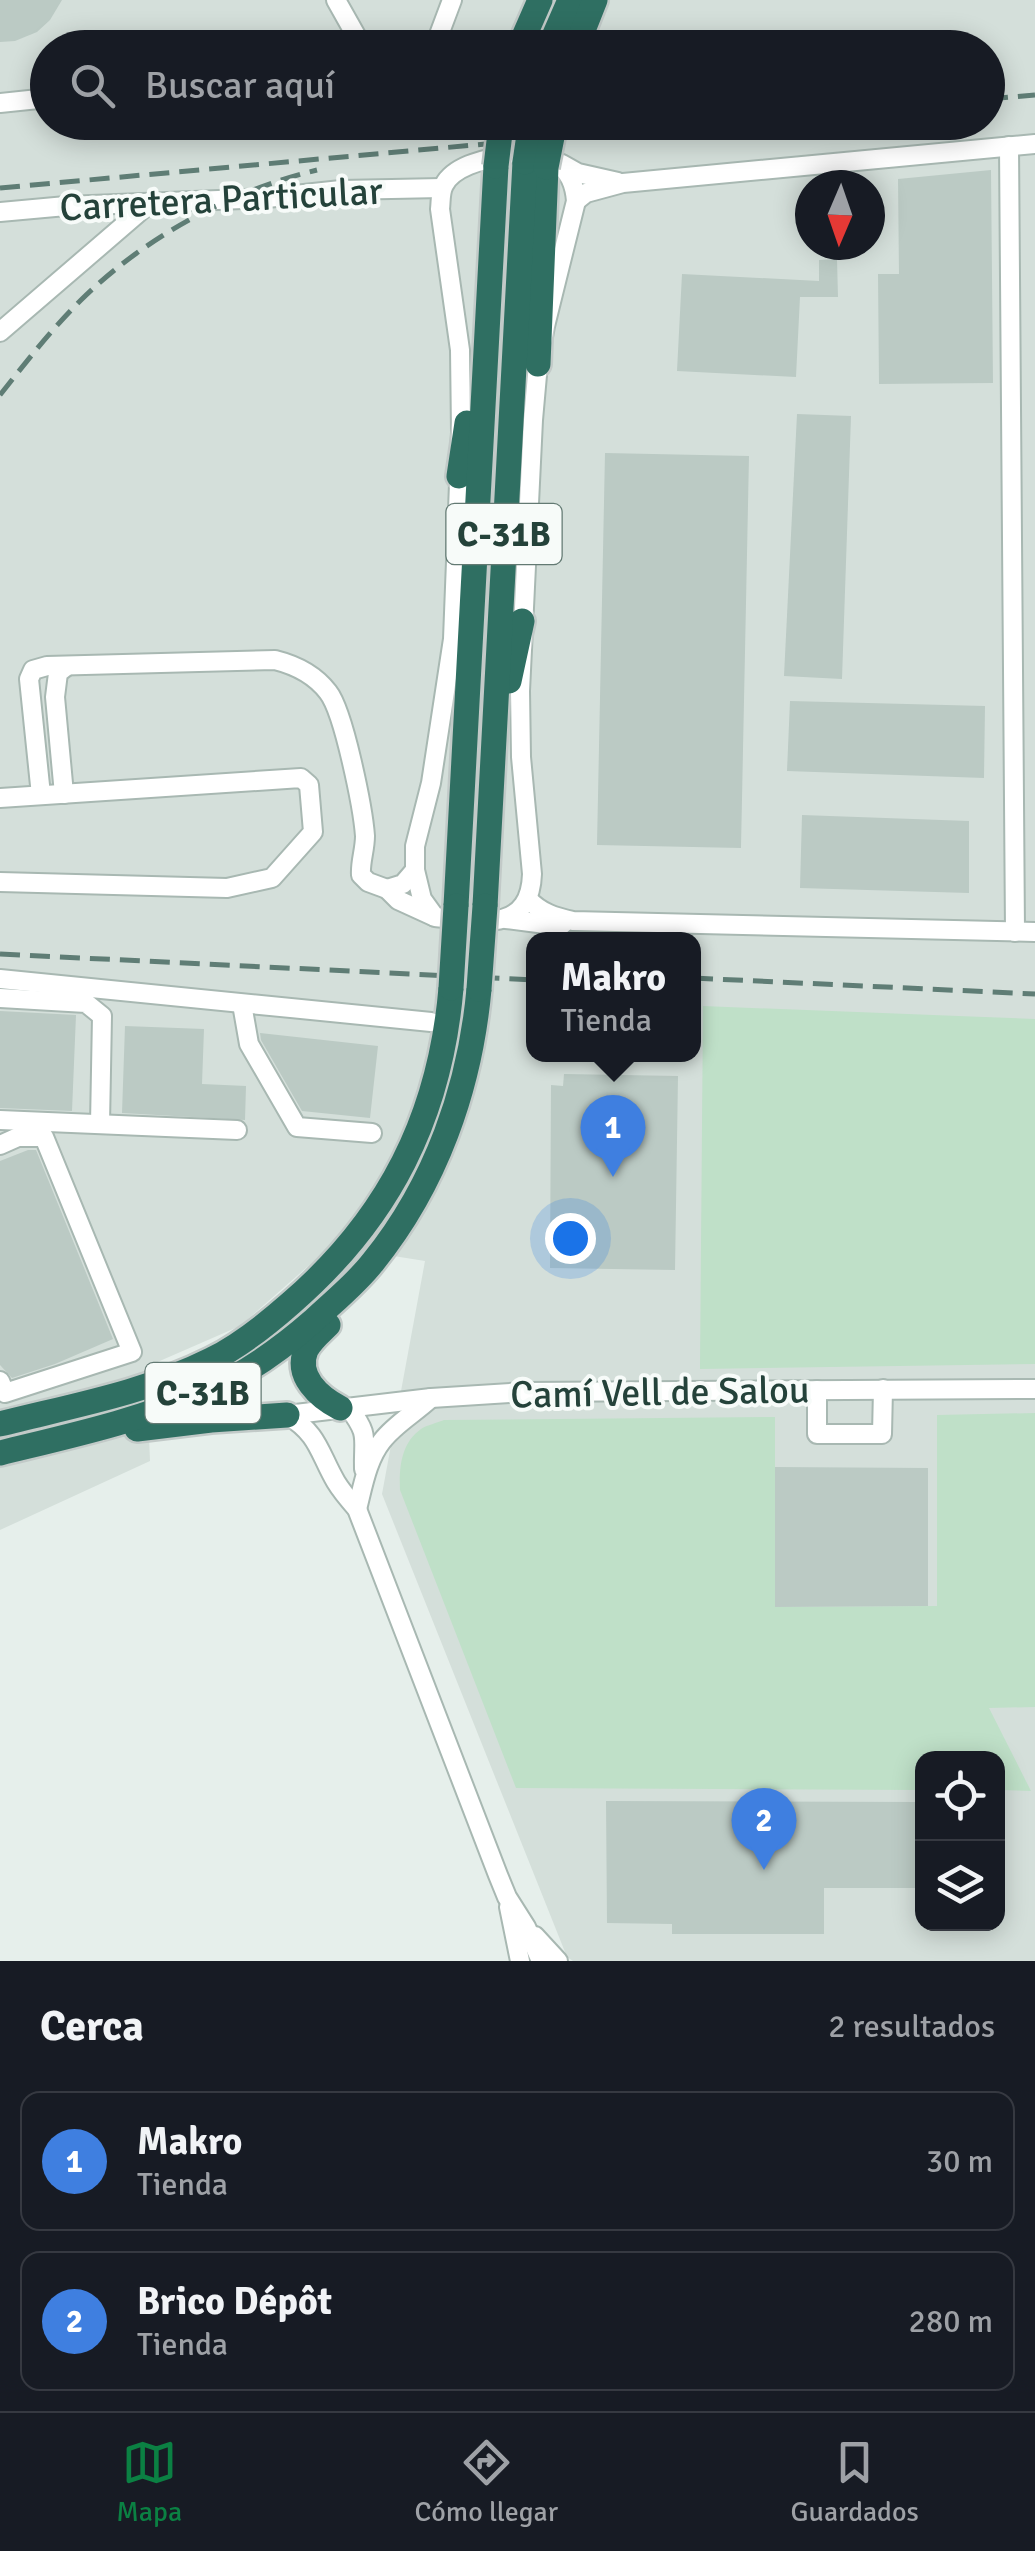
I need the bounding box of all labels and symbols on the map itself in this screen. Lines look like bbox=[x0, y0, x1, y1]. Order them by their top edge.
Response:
street label: Carretera Particular bbox=[58, 168, 384, 231]
north arrow bbox=[795, 170, 885, 260]
road number: C-31B bbox=[446, 504, 562, 564]
pin: 1 bbox=[580, 1094, 646, 1177]
your location bbox=[545, 1213, 596, 1264]
road number: C-31B bbox=[146, 1363, 260, 1423]
street label: Camí Vell de Salou bbox=[510, 1366, 810, 1419]
pin: 2 bbox=[732, 1788, 796, 1870]

